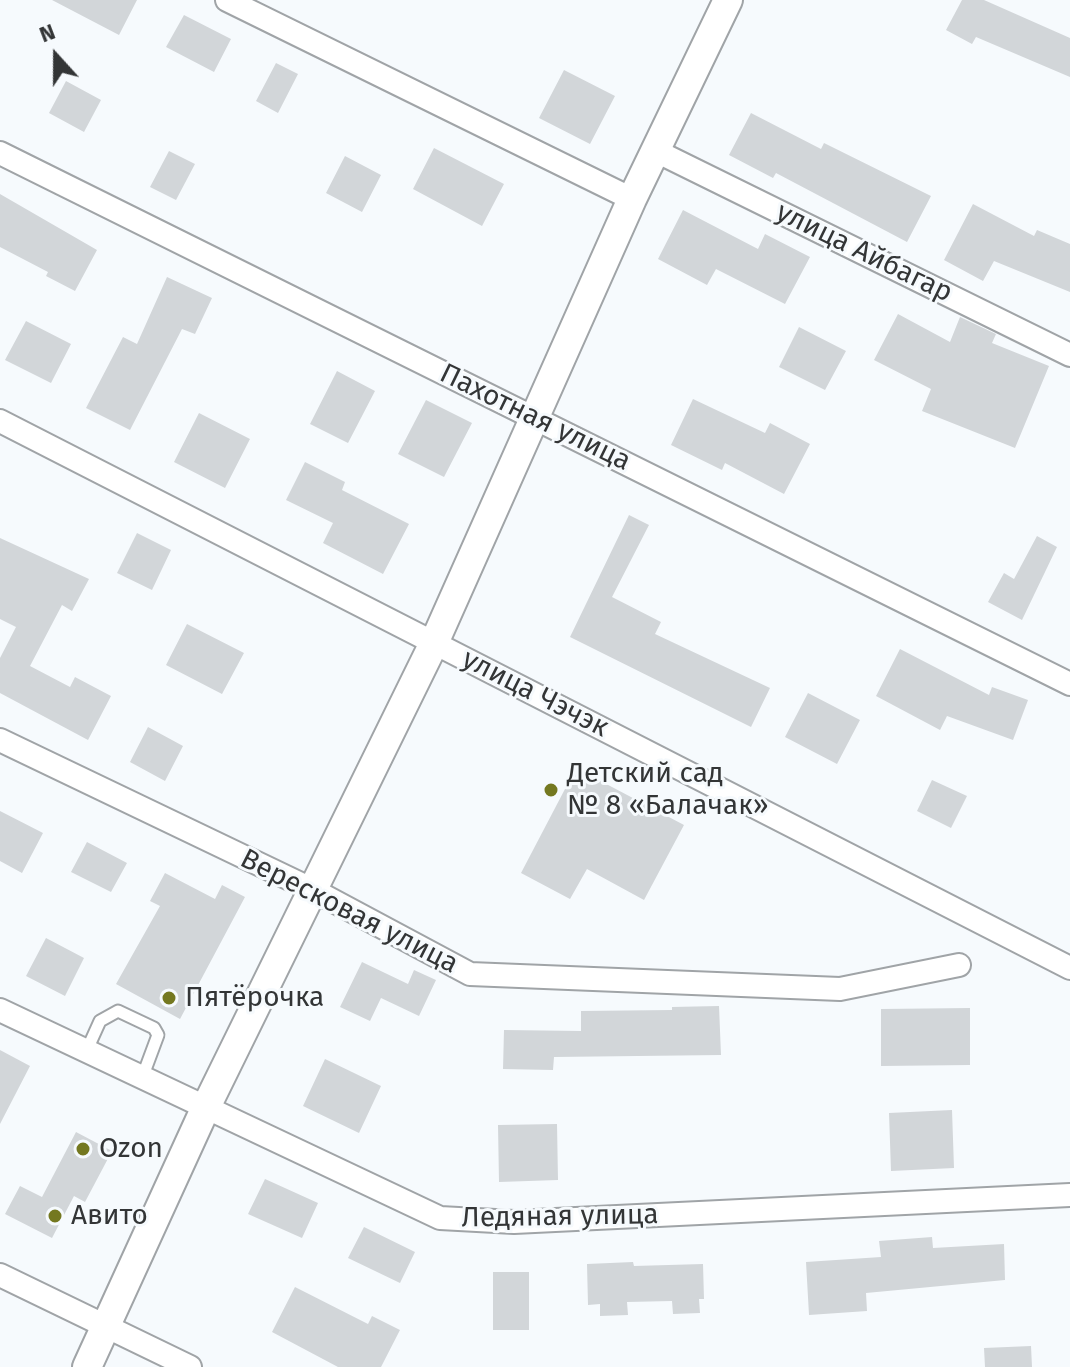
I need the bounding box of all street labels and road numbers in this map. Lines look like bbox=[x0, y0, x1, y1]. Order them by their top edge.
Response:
street label: улица Айбагар bbox=[770, 196, 958, 310]
street label: Пахотная улица bbox=[434, 357, 636, 479]
street label: улица Чэчэк bbox=[456, 643, 614, 745]
street label: Вересковая улица bbox=[235, 843, 463, 981]
street label: Ледяная улица bbox=[461, 1198, 659, 1236]

